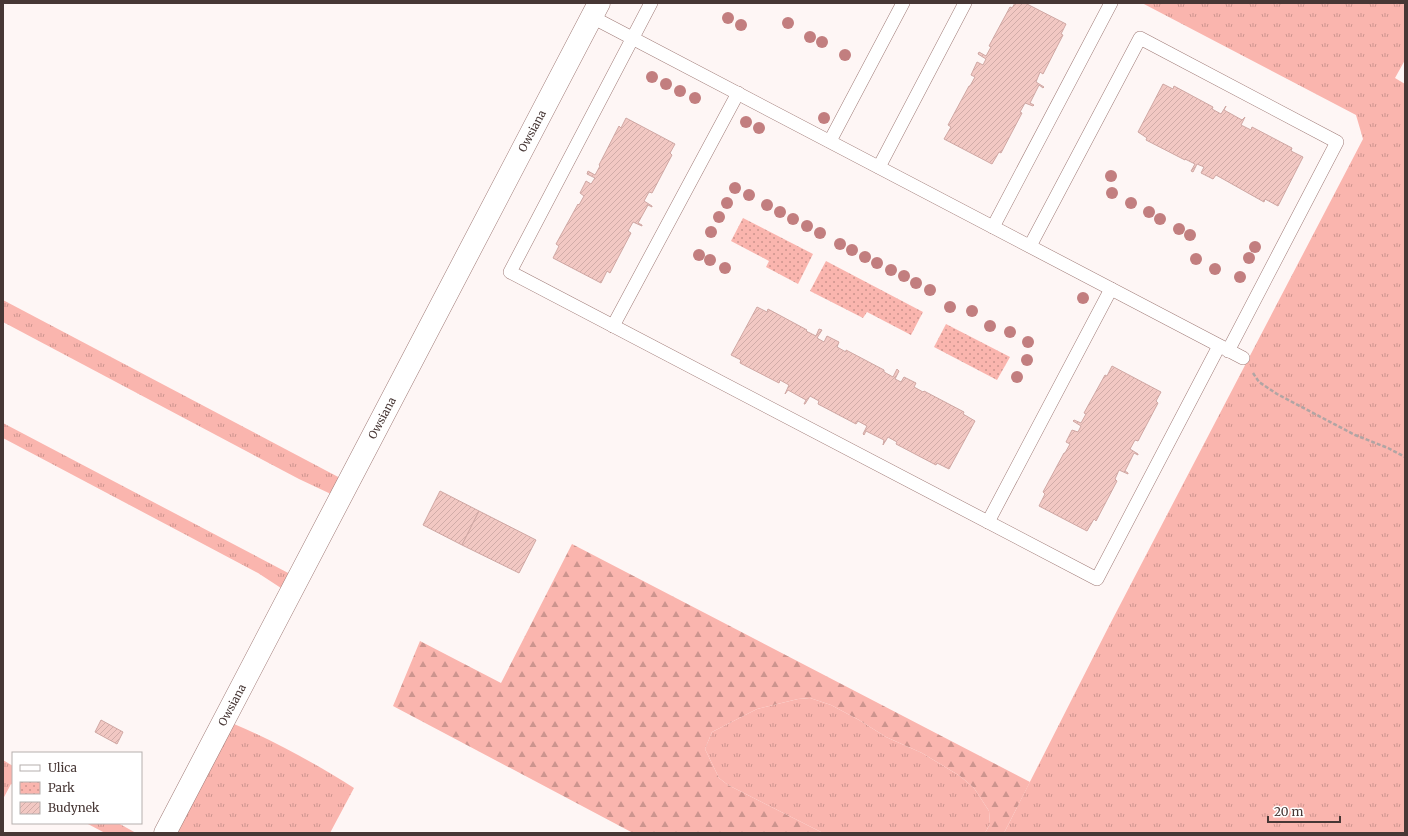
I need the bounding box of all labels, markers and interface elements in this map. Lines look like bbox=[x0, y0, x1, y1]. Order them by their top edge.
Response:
street label: Owsiana bbox=[515, 108, 549, 154]
street label: Owsiana bbox=[365, 395, 399, 441]
street label: Owsiana bbox=[215, 682, 249, 728]
legend bbox=[12, 752, 142, 824]
text: Ulica bbox=[48, 760, 77, 775]
text: Park bbox=[48, 780, 75, 795]
scale bar bbox=[1268, 798, 1340, 824]
text: Budynek bbox=[48, 800, 100, 815]
text: 20 m bbox=[1274, 804, 1303, 819]

